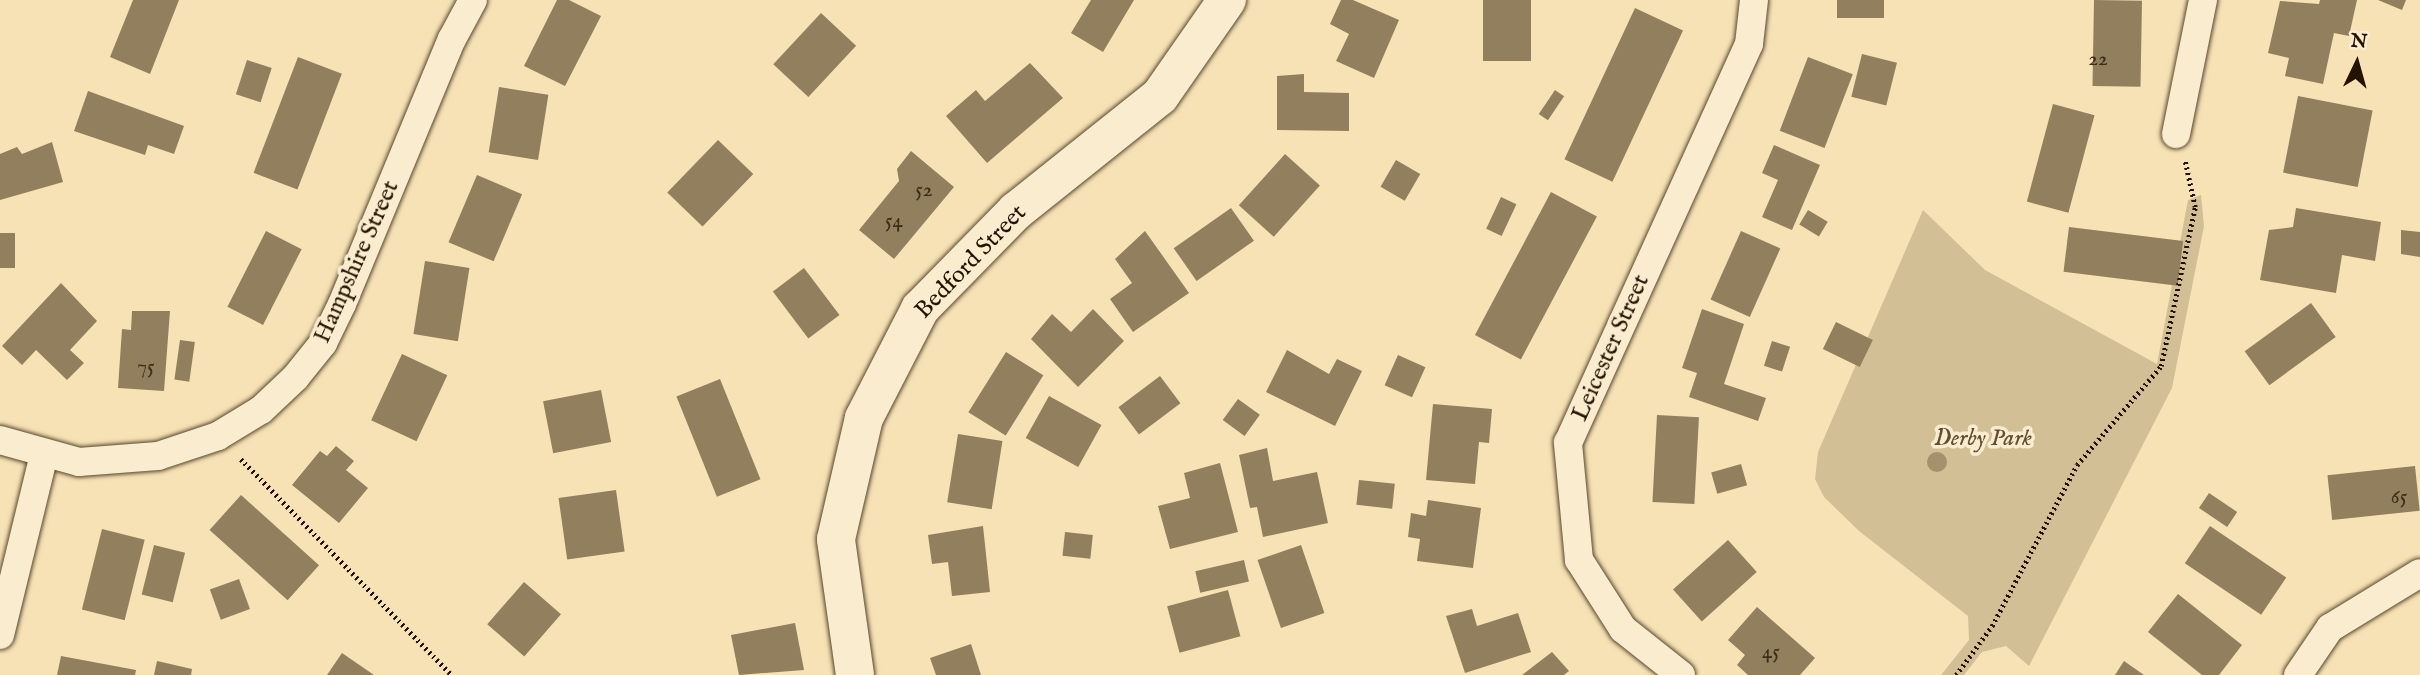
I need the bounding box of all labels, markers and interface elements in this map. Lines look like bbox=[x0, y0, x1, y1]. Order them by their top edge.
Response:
north arrow bbox=[2322, 28, 2392, 98]
text: N bbox=[2350, 29, 2368, 55]
house number: 22 bbox=[2088, 47, 2108, 73]
street label: Hampshire Street bbox=[308, 176, 406, 348]
house number: 52 bbox=[915, 178, 933, 204]
street label: Bedford Street bbox=[909, 199, 1033, 325]
house number: 54 bbox=[885, 209, 903, 235]
street label: Leicester Street bbox=[1566, 270, 1656, 426]
house number: 75 bbox=[137, 355, 155, 381]
park label: Derby Park bbox=[1934, 425, 2032, 453]
house number: 65 bbox=[2391, 485, 2407, 511]
house number: 45 bbox=[1762, 640, 1780, 666]

